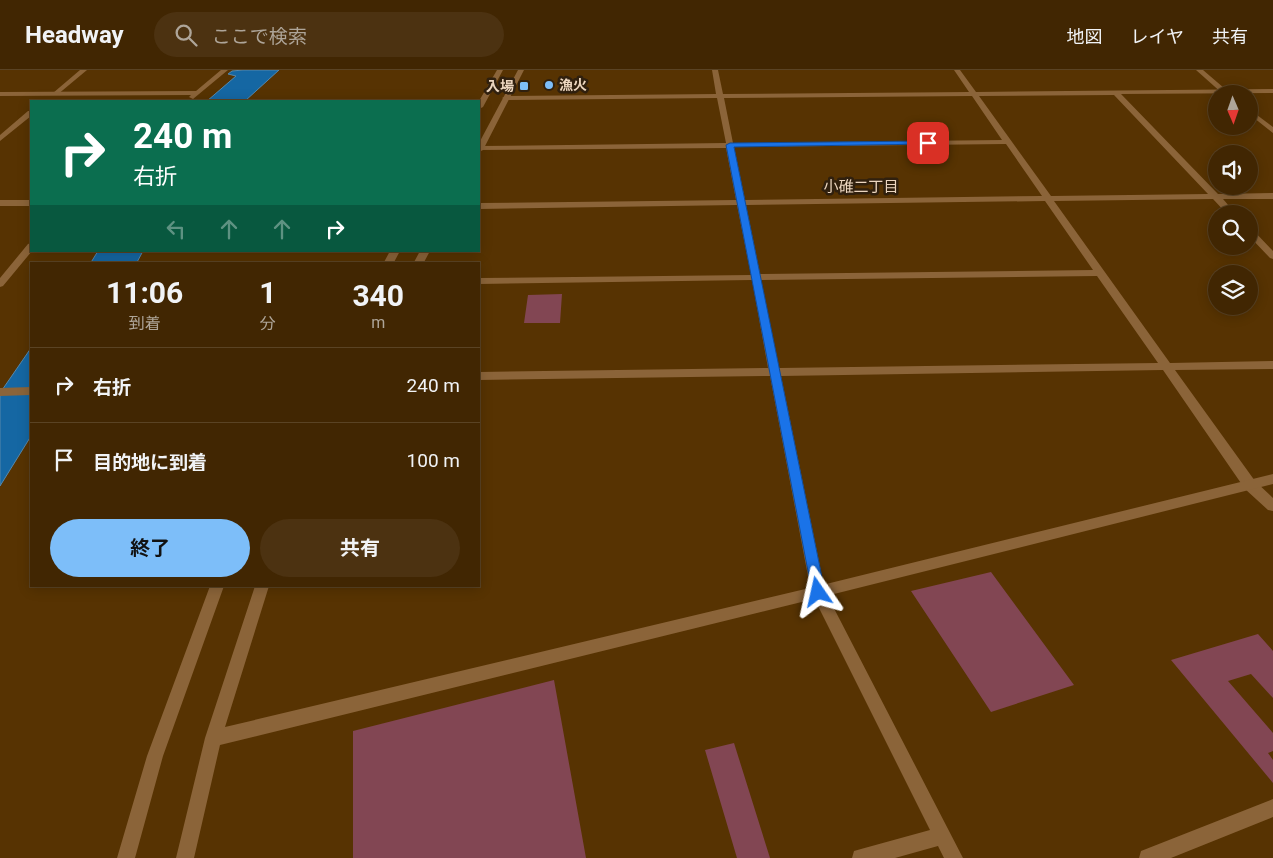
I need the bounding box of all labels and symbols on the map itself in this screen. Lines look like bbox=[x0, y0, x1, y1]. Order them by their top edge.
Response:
place label: 漁火 bbox=[559, 77, 587, 93]
place label: 入場 bbox=[486, 78, 514, 94]
marker: 漁火 bbox=[543, 79, 555, 91]
marker: 入場 bbox=[518, 80, 530, 92]
north arrow bbox=[1208, 85, 1258, 135]
pin bbox=[907, 122, 949, 164]
district label: 小碓二丁目 bbox=[823, 178, 899, 196]
position arrow bbox=[791, 565, 843, 617]

